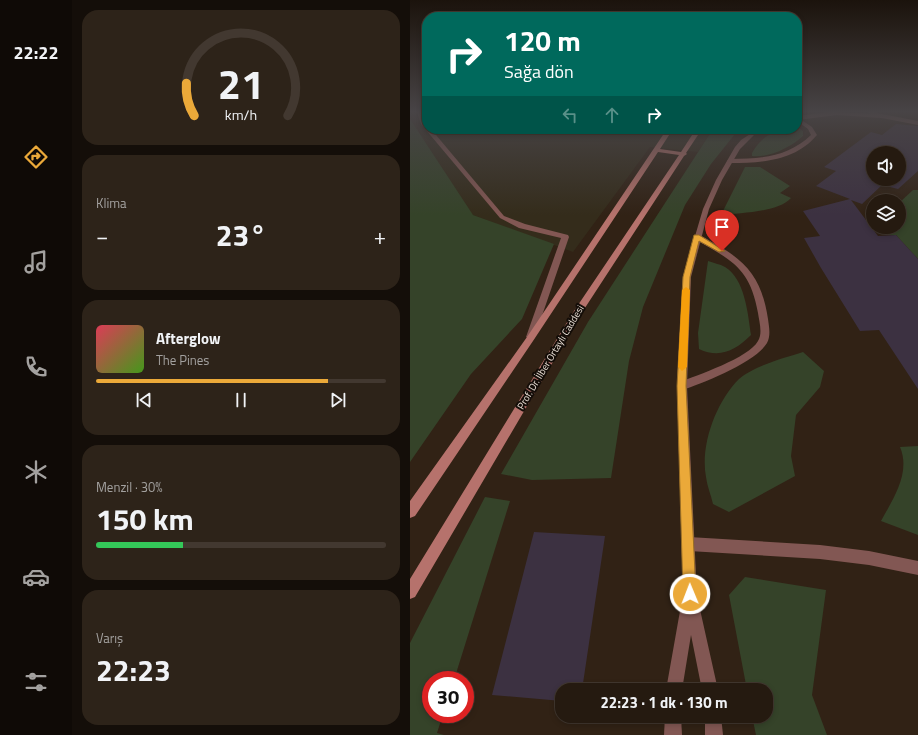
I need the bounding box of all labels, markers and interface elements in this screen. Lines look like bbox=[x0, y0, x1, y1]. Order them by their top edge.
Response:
text: 120 m bbox=[504, 19, 581, 62]
icon: right bbox=[438, 28, 490, 80]
text: 22:22 bbox=[14, 39, 58, 66]
text: 21 bbox=[218, 51, 264, 114]
text: Sağa dön bbox=[504, 58, 574, 85]
text: km/h bbox=[225, 103, 257, 125]
icon: left bbox=[559, 104, 581, 126]
icon: ahead bbox=[601, 104, 623, 126]
icon: right bbox=[643, 104, 665, 126]
icon: directions bbox=[22, 143, 50, 171]
map controls bbox=[866, 146, 906, 234]
button: sound bbox=[866, 146, 906, 186]
text: Klima bbox=[96, 193, 127, 213]
button: layers bbox=[866, 194, 906, 234]
pin bbox=[705, 210, 739, 251]
text: 23° bbox=[216, 212, 266, 258]
icon: arrive bbox=[711, 216, 733, 238]
text: − bbox=[96, 219, 108, 253]
text: + bbox=[374, 219, 386, 253]
icon: music bbox=[22, 248, 50, 276]
street label: Prof. Dr. İlber Ortaylı Caddesi bbox=[513, 302, 588, 412]
text: Afterglow bbox=[156, 327, 221, 350]
text: The Pines bbox=[156, 350, 209, 370]
icon: phone bbox=[22, 353, 50, 381]
icon: previous bbox=[133, 389, 155, 411]
icon: pause bbox=[230, 389, 252, 411]
icon: next bbox=[327, 389, 349, 411]
icon: climate bbox=[22, 458, 50, 486]
text: Menzil · 30% bbox=[96, 477, 163, 497]
text: 150 km bbox=[96, 496, 194, 542]
icon: car bbox=[22, 563, 50, 591]
position arrow bbox=[669, 573, 711, 615]
text: Varış bbox=[96, 628, 123, 648]
text: 22:23 bbox=[96, 647, 171, 693]
icon: filters bbox=[22, 668, 50, 696]
speed limit sign: 30 bbox=[422, 671, 474, 723]
text: 22:23 · 1 dk · 130 m bbox=[600, 691, 728, 714]

